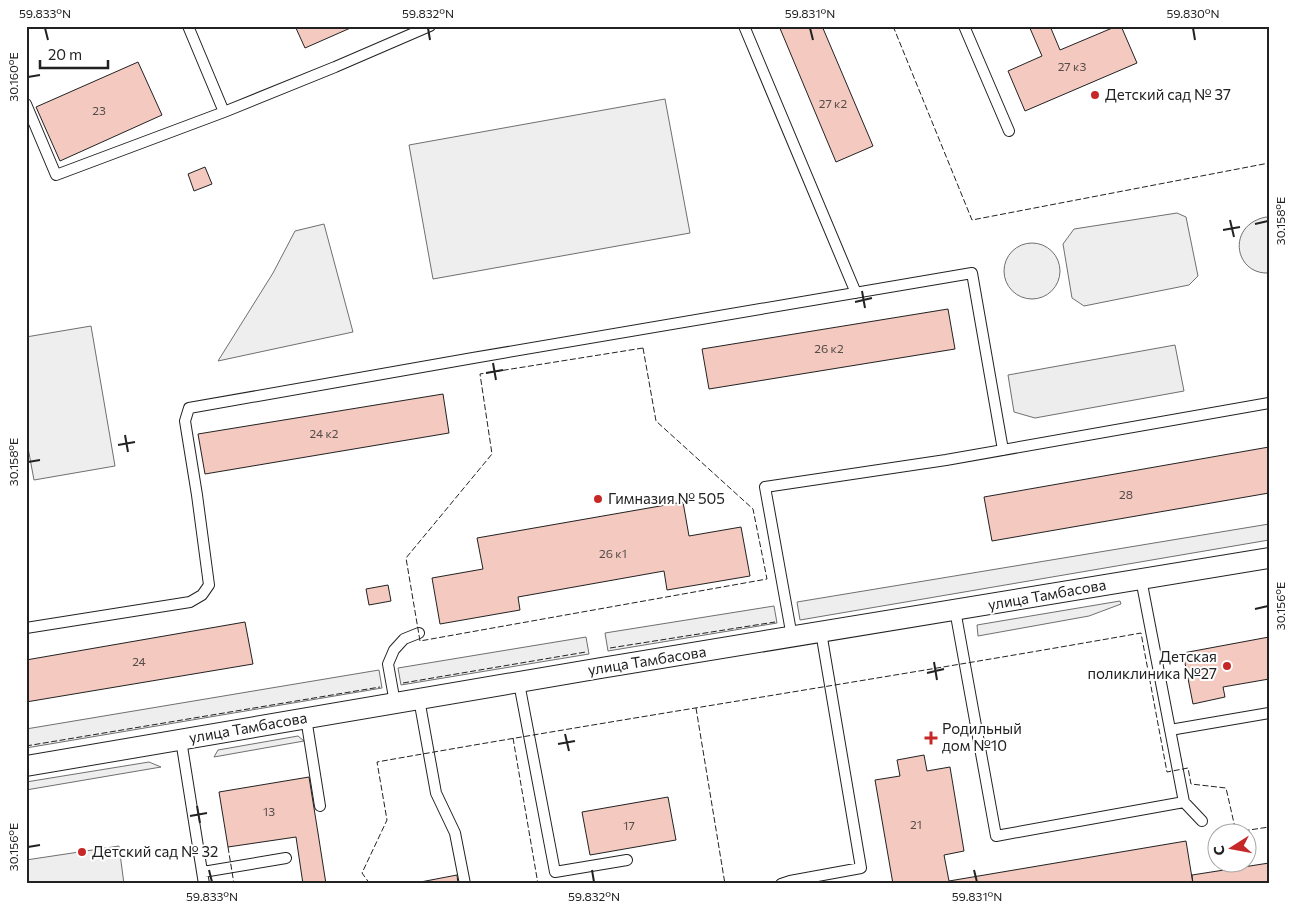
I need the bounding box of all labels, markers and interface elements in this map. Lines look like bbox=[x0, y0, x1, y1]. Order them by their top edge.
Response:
text: 59.833°N bbox=[19, 6, 71, 20]
text: 59.832°N bbox=[402, 6, 454, 20]
text: 59.831°N bbox=[785, 6, 835, 20]
text: 59.830°N bbox=[1166, 6, 1220, 20]
scale bar bbox=[40, 38, 108, 70]
text: 20 m bbox=[48, 45, 82, 63]
text: 30.160°E bbox=[6, 52, 20, 102]
house number: 27 к3 bbox=[1058, 59, 1086, 73]
place label: Детский сад № 37 bbox=[1105, 85, 1231, 103]
marker: Детский сад № 37 bbox=[1089, 89, 1101, 101]
house number: 27 к2 bbox=[819, 96, 848, 110]
house number: 23 bbox=[92, 103, 106, 117]
text: 30.158°E bbox=[1273, 197, 1287, 245]
house number: 26 к2 bbox=[814, 341, 844, 355]
house number: 24 к2 bbox=[309, 426, 339, 440]
text: 30.158°E bbox=[6, 438, 20, 486]
house number: 28 bbox=[1119, 487, 1133, 501]
place label: Гимназия № 505 bbox=[608, 489, 725, 507]
marker: Гимназия № 505 bbox=[592, 493, 604, 505]
house number: 26 к1 bbox=[599, 546, 627, 560]
street label: улица Тамбасова bbox=[986, 575, 1107, 613]
text: 30.156°E bbox=[1273, 582, 1287, 630]
street label: улица Тамбасова bbox=[586, 642, 707, 678]
place label: Детская поликлиника №27 bbox=[1087, 647, 1217, 682]
house number: 24 bbox=[132, 654, 146, 668]
marker: Детская поликлиника №27 bbox=[1221, 660, 1233, 672]
street label: улица Тамбасова bbox=[187, 708, 308, 746]
place label: Родильный дом №10 bbox=[942, 719, 1022, 754]
marker: Родильный дом №10 bbox=[924, 731, 938, 745]
house number: 13 bbox=[263, 804, 275, 818]
house number: 21 bbox=[910, 817, 922, 831]
house number: 17 bbox=[623, 818, 635, 832]
north arrow bbox=[1208, 822, 1258, 872]
text: 30.156°E bbox=[6, 823, 20, 871]
place label: Детский сад № 32 bbox=[92, 842, 218, 860]
text: С bbox=[1209, 844, 1228, 857]
marker: Детский сад № 32 bbox=[76, 846, 88, 858]
text: 59.833°N bbox=[186, 889, 238, 903]
text: 59.832°N bbox=[568, 889, 620, 903]
text: 59.831°N bbox=[952, 889, 1002, 903]

